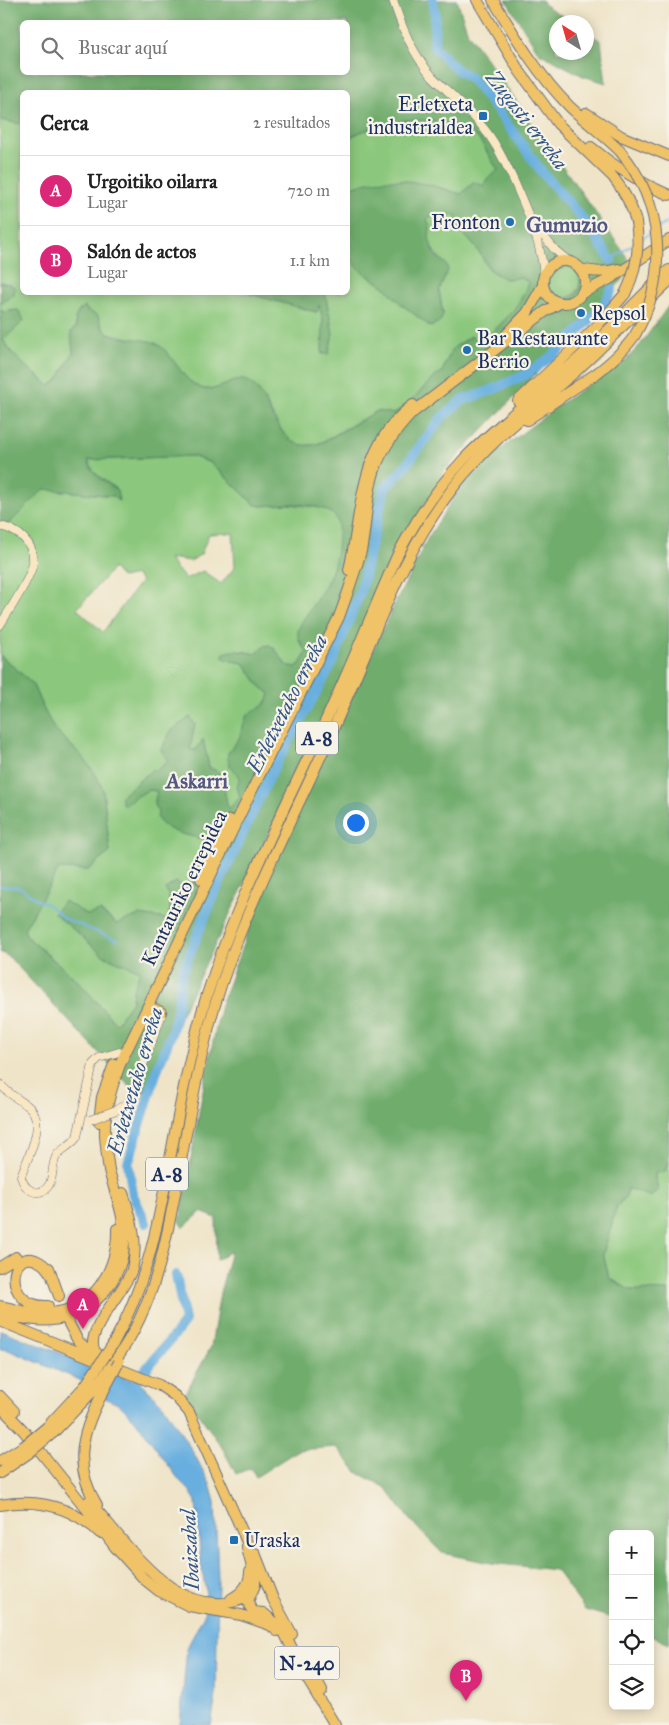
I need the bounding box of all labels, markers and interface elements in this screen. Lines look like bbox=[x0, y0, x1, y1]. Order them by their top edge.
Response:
north arrow bbox=[549, 15, 594, 60]
search box bbox=[20, 20, 350, 75]
icon: search bbox=[38, 34, 66, 62]
text: Buscar aquí bbox=[78, 36, 167, 59]
water label: Zugasti erreka bbox=[480, 65, 574, 175]
place label: Erletxeta industrialdea bbox=[368, 92, 474, 139]
text: Cerca bbox=[40, 110, 89, 136]
marker: Erletxeta industrialdea bbox=[477, 110, 489, 122]
text: 2 resultados bbox=[253, 113, 330, 132]
text: Urgoitiko oilarra bbox=[87, 170, 217, 193]
text: A bbox=[51, 181, 61, 200]
text: 720 m bbox=[287, 181, 330, 200]
text: Lugar bbox=[87, 193, 128, 212]
place label: Fronton bbox=[431, 210, 500, 234]
district label: Gumuzio bbox=[526, 212, 608, 238]
marker: Fronton bbox=[504, 216, 516, 228]
text: Salón de actos bbox=[87, 240, 196, 263]
text: B bbox=[51, 251, 61, 270]
text: 1.1 km bbox=[290, 251, 330, 270]
text: Lugar bbox=[87, 263, 128, 282]
place label: Repsol bbox=[591, 301, 647, 325]
marker: Repsol bbox=[575, 307, 587, 319]
place label: Bar Restaurante Berrio bbox=[477, 326, 608, 373]
marker: Bar Restaurante Berrio bbox=[461, 344, 473, 356]
water label: Erletxetako erreka bbox=[240, 630, 333, 779]
road number: A-8 bbox=[296, 721, 338, 754]
district label: Askarri bbox=[164, 768, 228, 794]
street label: Kantauriko errepidea bbox=[136, 806, 232, 970]
your location bbox=[343, 810, 369, 836]
water label: Erletxetako erreka bbox=[101, 1004, 169, 1159]
road number: A-8 bbox=[146, 1158, 188, 1190]
pin: A bbox=[67, 1288, 99, 1329]
water label: Ibaizabal bbox=[175, 1507, 205, 1592]
place label: Uraska bbox=[244, 1528, 301, 1552]
map controls bbox=[609, 1530, 654, 1710]
button: + bbox=[609, 1530, 654, 1575]
marker: Uraska bbox=[228, 1534, 240, 1546]
button: − bbox=[609, 1575, 654, 1620]
button: locate bbox=[609, 1620, 654, 1665]
road number: N-240 bbox=[274, 1646, 340, 1680]
pin: B bbox=[450, 1660, 482, 1701]
button: layers bbox=[609, 1665, 654, 1710]

